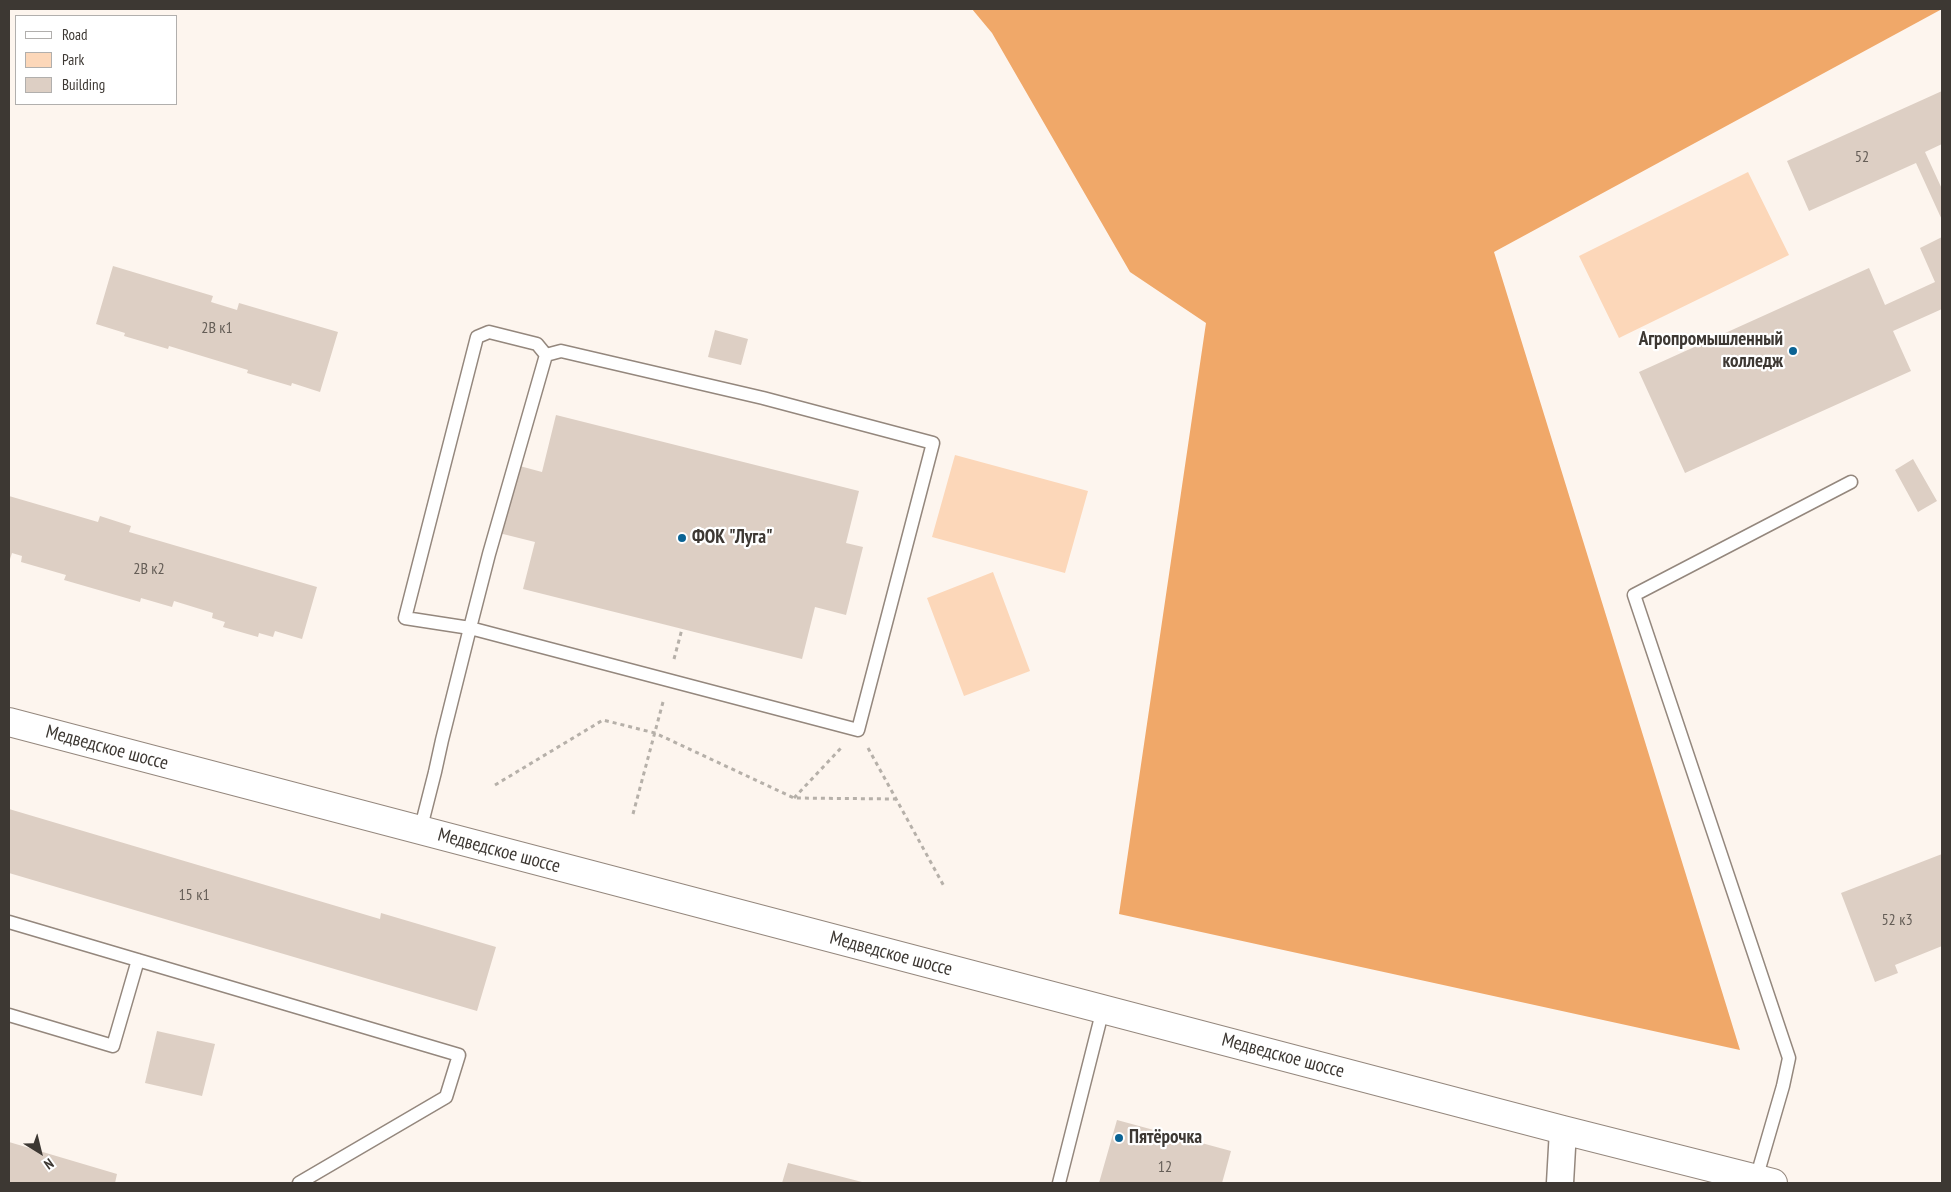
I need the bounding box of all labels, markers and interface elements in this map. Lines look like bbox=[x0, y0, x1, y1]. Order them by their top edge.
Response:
legend bbox=[15, 15, 178, 105]
text: Road bbox=[62, 25, 88, 44]
text: Park bbox=[62, 50, 84, 69]
text: Building bbox=[62, 75, 105, 94]
house number: 52 bbox=[1855, 147, 1869, 167]
house number: 2В к1 bbox=[201, 318, 233, 338]
place label: Агропромышленный колледж bbox=[1639, 329, 1783, 373]
marker: Агропромышленный колледж bbox=[1787, 345, 1799, 357]
place label: ФОК "Луга" bbox=[692, 527, 773, 549]
marker: ФОК "Луга" bbox=[676, 532, 688, 544]
house number: 2В к2 bbox=[133, 559, 165, 579]
street label: Медведское шоссе bbox=[43, 721, 171, 775]
street label: Медведское шоссе bbox=[435, 824, 563, 878]
house number: 15 к1 bbox=[178, 885, 210, 905]
house number: 52 к3 bbox=[1881, 910, 1913, 930]
street label: Медведское шоссе bbox=[827, 927, 955, 981]
street label: Медведское шоссе bbox=[1219, 1029, 1347, 1083]
north arrow bbox=[15, 1127, 65, 1177]
place label: Пятёрочка bbox=[1129, 1127, 1202, 1149]
marker: Пятёрочка bbox=[1113, 1132, 1125, 1144]
text: N bbox=[40, 1155, 57, 1174]
house number: 12 bbox=[1158, 1157, 1172, 1177]

